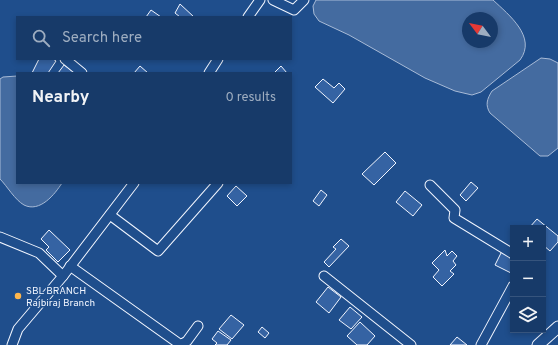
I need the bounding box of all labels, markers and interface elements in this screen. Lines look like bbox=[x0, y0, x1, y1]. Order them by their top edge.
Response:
north arrow bbox=[462, 12, 498, 48]
search box bbox=[16, 16, 292, 60]
icon: search bbox=[30, 27, 52, 49]
text: Search here bbox=[62, 29, 142, 48]
text: Nearby bbox=[32, 87, 89, 109]
text: 0 results bbox=[225, 90, 276, 106]
map controls bbox=[510, 225, 546, 333]
button: + bbox=[510, 225, 546, 261]
button: − bbox=[510, 261, 546, 297]
place label: SBL BRANCH Rajbiraj Branch bbox=[26, 285, 95, 310]
marker: SBL BRANCH Rajbiraj Branch bbox=[13, 291, 23, 301]
button: layers bbox=[510, 297, 546, 333]

